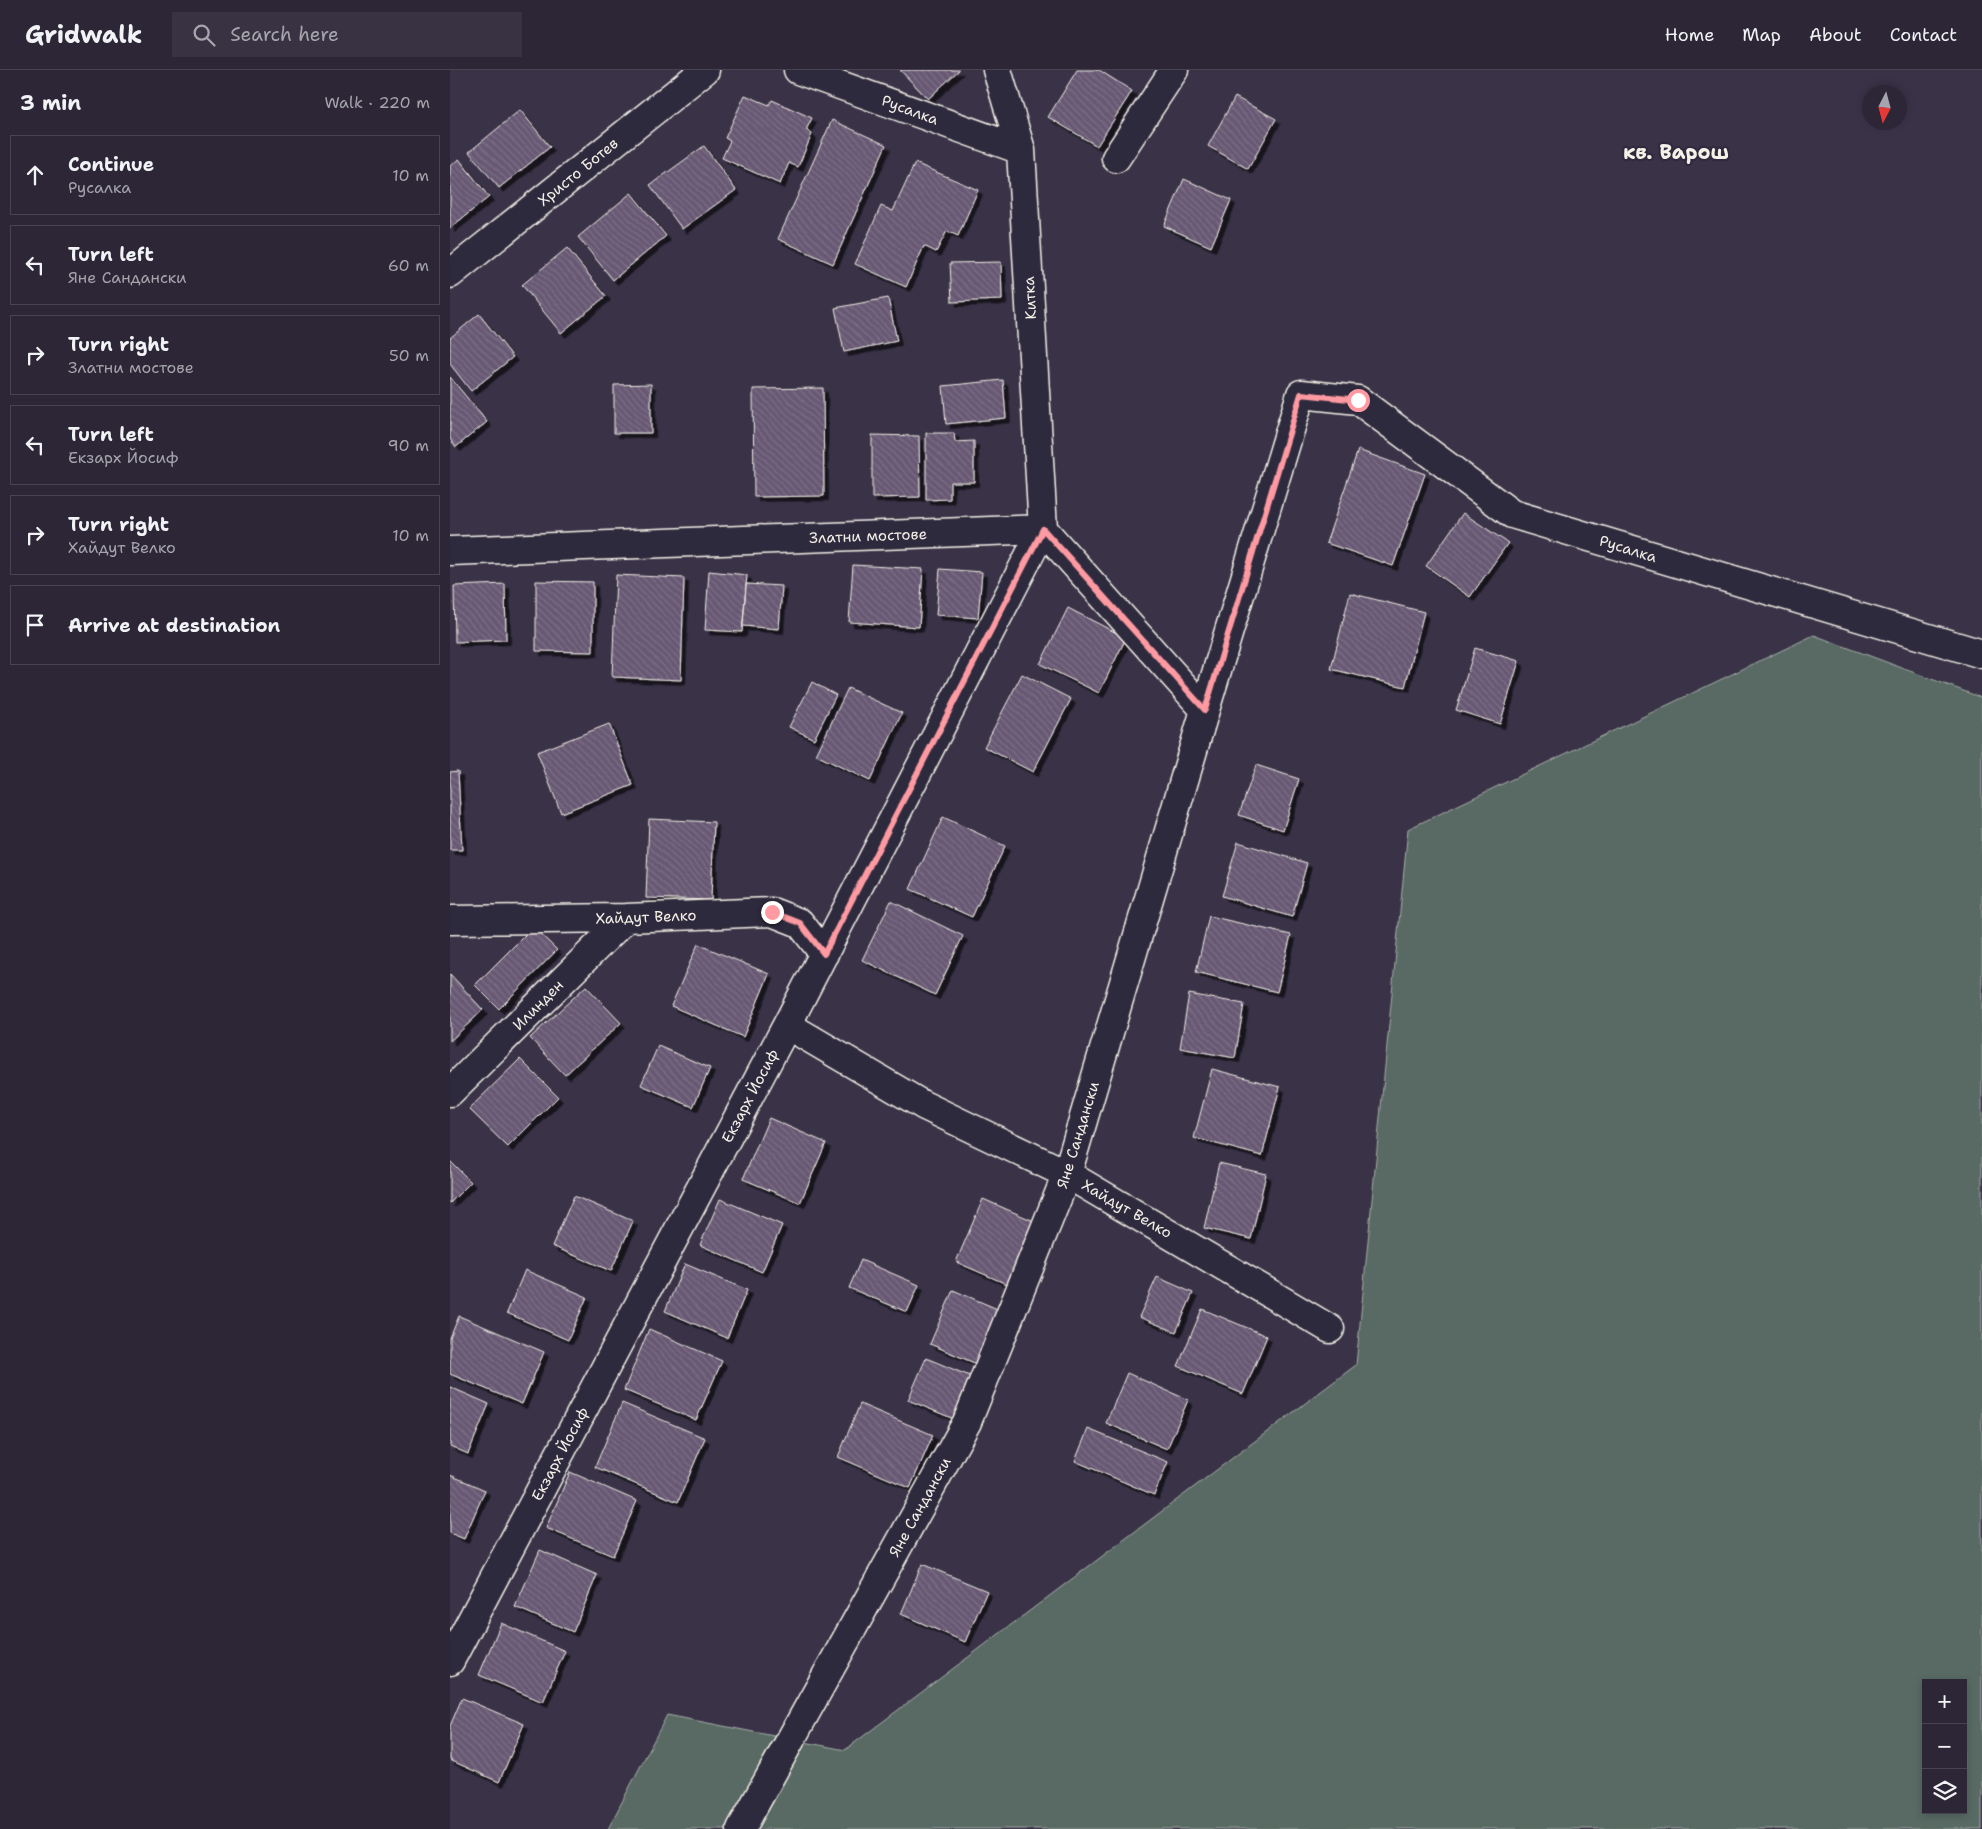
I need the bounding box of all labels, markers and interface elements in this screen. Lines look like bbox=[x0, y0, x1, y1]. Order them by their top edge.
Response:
search box bbox=[172, 12, 522, 57]
text: Gridwalk bbox=[25, 19, 142, 51]
icon: search bbox=[190, 21, 218, 49]
text: Search here bbox=[230, 22, 339, 47]
text: Home bbox=[1665, 23, 1714, 47]
text: Map bbox=[1742, 23, 1781, 47]
text: About bbox=[1809, 23, 1862, 47]
text: Contact bbox=[1890, 23, 1957, 47]
north arrow bbox=[1862, 85, 1907, 130]
text: 3 min bbox=[20, 89, 81, 117]
street label: Русалка bbox=[879, 90, 942, 130]
text: Walk · 220 m bbox=[324, 92, 430, 113]
street label: Христо Ботев bbox=[534, 133, 622, 211]
district label: кв. Варош bbox=[1623, 139, 1729, 165]
text: Continue bbox=[68, 152, 154, 177]
icon: ahead bbox=[21, 161, 49, 189]
text: 10 m bbox=[392, 165, 429, 186]
text: Русалка bbox=[68, 177, 131, 198]
text: Turn left bbox=[68, 242, 154, 267]
icon: left bbox=[21, 251, 49, 279]
text: 60 m bbox=[388, 255, 429, 276]
text: Яне Сандански bbox=[68, 267, 186, 288]
street label: Китка bbox=[1019, 275, 1041, 320]
text: Turn right bbox=[68, 332, 169, 357]
icon: right bbox=[21, 341, 49, 369]
text: 50 m bbox=[389, 345, 429, 366]
text: Златни мостове bbox=[68, 357, 194, 378]
route start bbox=[1347, 389, 1370, 412]
text: Turn left bbox=[68, 422, 154, 447]
icon: left bbox=[21, 431, 49, 459]
text: 90 m bbox=[388, 435, 429, 456]
text: Екзарх Йосиф bbox=[68, 447, 178, 468]
text: Turn right bbox=[68, 512, 169, 537]
icon: right bbox=[21, 521, 49, 549]
street label: Златни мостове bbox=[809, 524, 927, 548]
text: 10 m bbox=[392, 525, 429, 546]
street label: Русалка bbox=[1597, 531, 1660, 567]
text: Хайдут Велко bbox=[68, 537, 176, 558]
icon: arrive bbox=[21, 611, 49, 639]
text: Arrive at destination bbox=[68, 613, 280, 638]
route end bbox=[761, 901, 784, 924]
street label: Хайдут Велко bbox=[595, 905, 697, 929]
street label: Илинден bbox=[508, 975, 568, 1035]
street label: Екзарх Йосиф bbox=[716, 1045, 783, 1146]
street label: Яне Сандански bbox=[1052, 1079, 1104, 1191]
street label: Хайдут Велко bbox=[1078, 1175, 1176, 1243]
street label: Екзарх Йосиф bbox=[526, 1403, 593, 1504]
street label: Яне Сандански bbox=[884, 1453, 956, 1560]
map controls bbox=[1922, 1679, 1967, 1814]
button: + bbox=[1922, 1679, 1967, 1724]
button: − bbox=[1922, 1724, 1967, 1769]
button: layers bbox=[1922, 1769, 1967, 1814]

